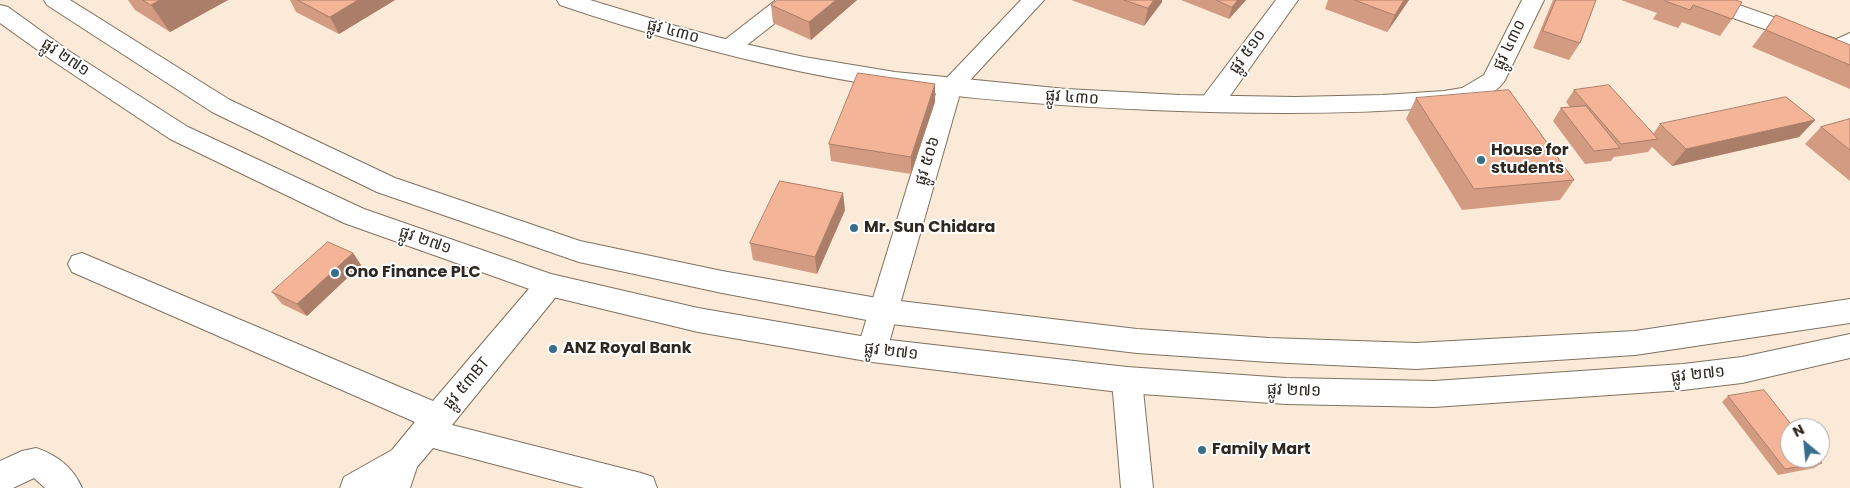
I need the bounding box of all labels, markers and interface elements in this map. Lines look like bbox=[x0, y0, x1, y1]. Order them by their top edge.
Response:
street label: ផ្លូវ ៤៣០ bbox=[645, 16, 701, 48]
street label: ផ្លូវ ៤៣០ bbox=[1490, 17, 1530, 73]
street label: ផ្លូវ ៥១០ bbox=[1226, 26, 1270, 78]
street label: ផ្លូវ ២៧១ bbox=[37, 35, 93, 81]
street label: ផ្លូវ ៤៣០ bbox=[1045, 87, 1099, 109]
street label: ផ្លូវ ៥០៦ bbox=[911, 134, 945, 188]
place label: House for students bbox=[1491, 141, 1569, 179]
marker: House for students bbox=[1475, 154, 1487, 166]
place label: Mr. Sun Chidara bbox=[864, 218, 995, 238]
marker: Mr. Sun Chidara bbox=[848, 222, 860, 234]
street label: ផ្លូវ ២៧១ bbox=[396, 223, 454, 259]
place label: Ono Finance PLC bbox=[345, 263, 481, 283]
marker: Ono Finance PLC bbox=[329, 267, 341, 279]
place label: ANZ Royal Bank bbox=[563, 339, 692, 359]
street label: ផ្លូវ ២៧១ bbox=[863, 339, 919, 365]
marker: ANZ Royal Bank bbox=[547, 343, 559, 355]
street label: ផ្លូវ ៥៣BT bbox=[440, 354, 494, 414]
street label: ផ្លូវ ២៧១ bbox=[1670, 363, 1726, 387]
street label: ផ្លូវ ២៧១ bbox=[1267, 380, 1321, 402]
north arrow bbox=[1780, 418, 1830, 468]
text: N bbox=[1789, 419, 1808, 442]
place label: Family Mart bbox=[1212, 440, 1310, 460]
marker: Family Mart bbox=[1196, 444, 1208, 456]

